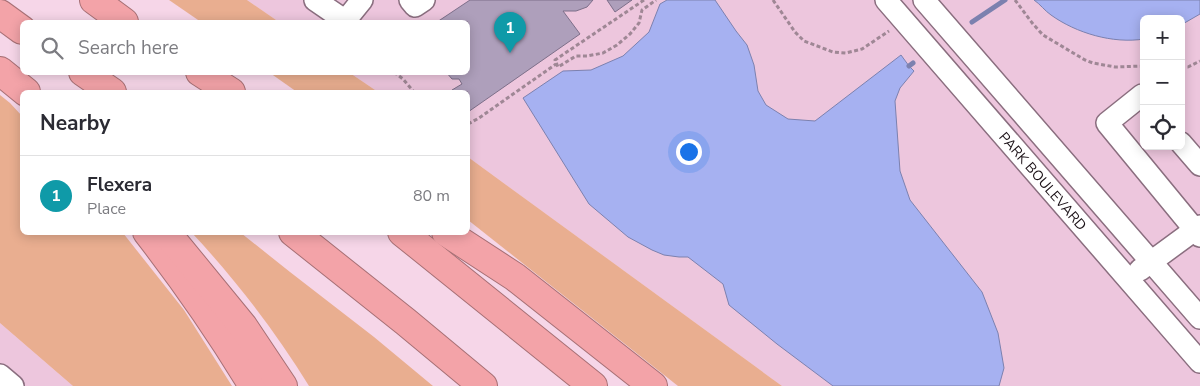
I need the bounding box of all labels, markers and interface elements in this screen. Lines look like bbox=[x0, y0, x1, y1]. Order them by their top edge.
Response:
pin: 1 bbox=[494, 12, 526, 53]
map controls bbox=[1140, 15, 1185, 150]
button: + bbox=[1140, 15, 1185, 60]
search box bbox=[20, 20, 470, 75]
icon: search bbox=[38, 34, 66, 62]
text: Search here bbox=[78, 35, 179, 61]
button: − bbox=[1140, 60, 1185, 105]
button: locate bbox=[1140, 105, 1185, 150]
text: Nearby bbox=[40, 109, 110, 137]
street label: PARK BOULEVARD bbox=[995, 128, 1091, 235]
your location bbox=[676, 139, 702, 165]
text: Flexera bbox=[87, 172, 152, 198]
text: 1 bbox=[51, 185, 61, 207]
text: 80 m bbox=[413, 185, 450, 207]
text: Place bbox=[87, 198, 126, 220]

